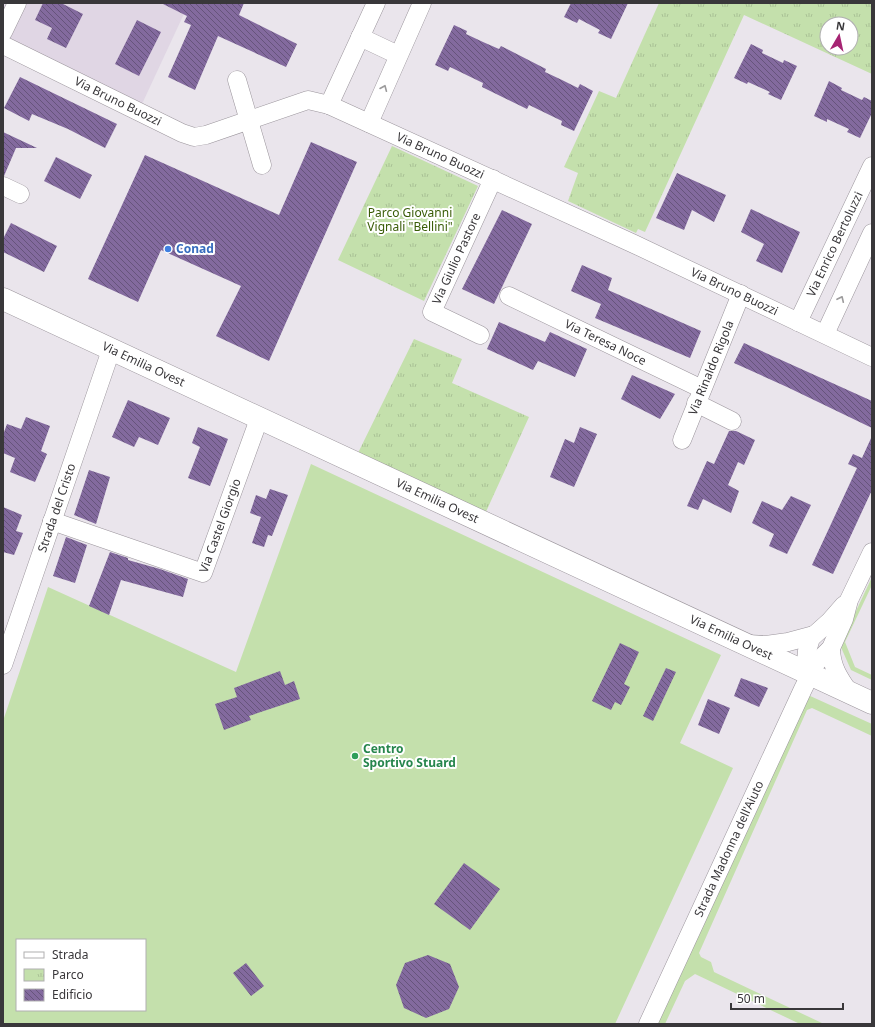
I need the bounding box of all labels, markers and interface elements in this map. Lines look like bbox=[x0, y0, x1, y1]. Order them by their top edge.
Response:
north arrow bbox=[819, 16, 859, 56]
text: N bbox=[835, 18, 846, 34]
street label: Via Bruno Buozzi bbox=[72, 72, 164, 130]
one-way arrow bbox=[380, 84, 388, 91]
street label: Via Bruno Buozzi bbox=[394, 128, 487, 183]
street label: Via Enrico Bertoluzzi bbox=[802, 189, 867, 300]
park label: Parco Giovanni Vignali "Bellini" bbox=[367, 204, 453, 235]
street label: Via Giulio Pastore bbox=[428, 210, 484, 307]
place label: Conad bbox=[176, 240, 214, 257]
marker: Conad bbox=[163, 244, 173, 254]
street label: Via Bruno Buozzi bbox=[688, 263, 781, 319]
one-way arrow bbox=[836, 296, 844, 303]
street label: Via Teresa Noce bbox=[562, 315, 650, 369]
street label: Via Rinaldo Rigola bbox=[684, 318, 738, 417]
street label: Via Emilia Ovest bbox=[100, 337, 189, 391]
street label: Strada del Cristo bbox=[33, 461, 79, 555]
street label: Via Emilia Ovest bbox=[393, 474, 482, 527]
street label: Via Castel Giorgio bbox=[195, 476, 245, 575]
street label: Via Emilia Ovest bbox=[687, 610, 776, 664]
place label: Centro Sportivo Stuard bbox=[363, 740, 456, 771]
marker: Centro Sportivo Stuard bbox=[350, 751, 360, 761]
street label: Strada Madonna dell'Aiuto bbox=[690, 778, 768, 920]
legend bbox=[16, 939, 146, 1011]
text: Strada bbox=[52, 946, 88, 963]
text: Parco bbox=[52, 966, 84, 983]
scale bar bbox=[731, 985, 843, 1011]
text: Edificio bbox=[52, 986, 93, 1003]
text: 50 m bbox=[737, 990, 765, 1007]

